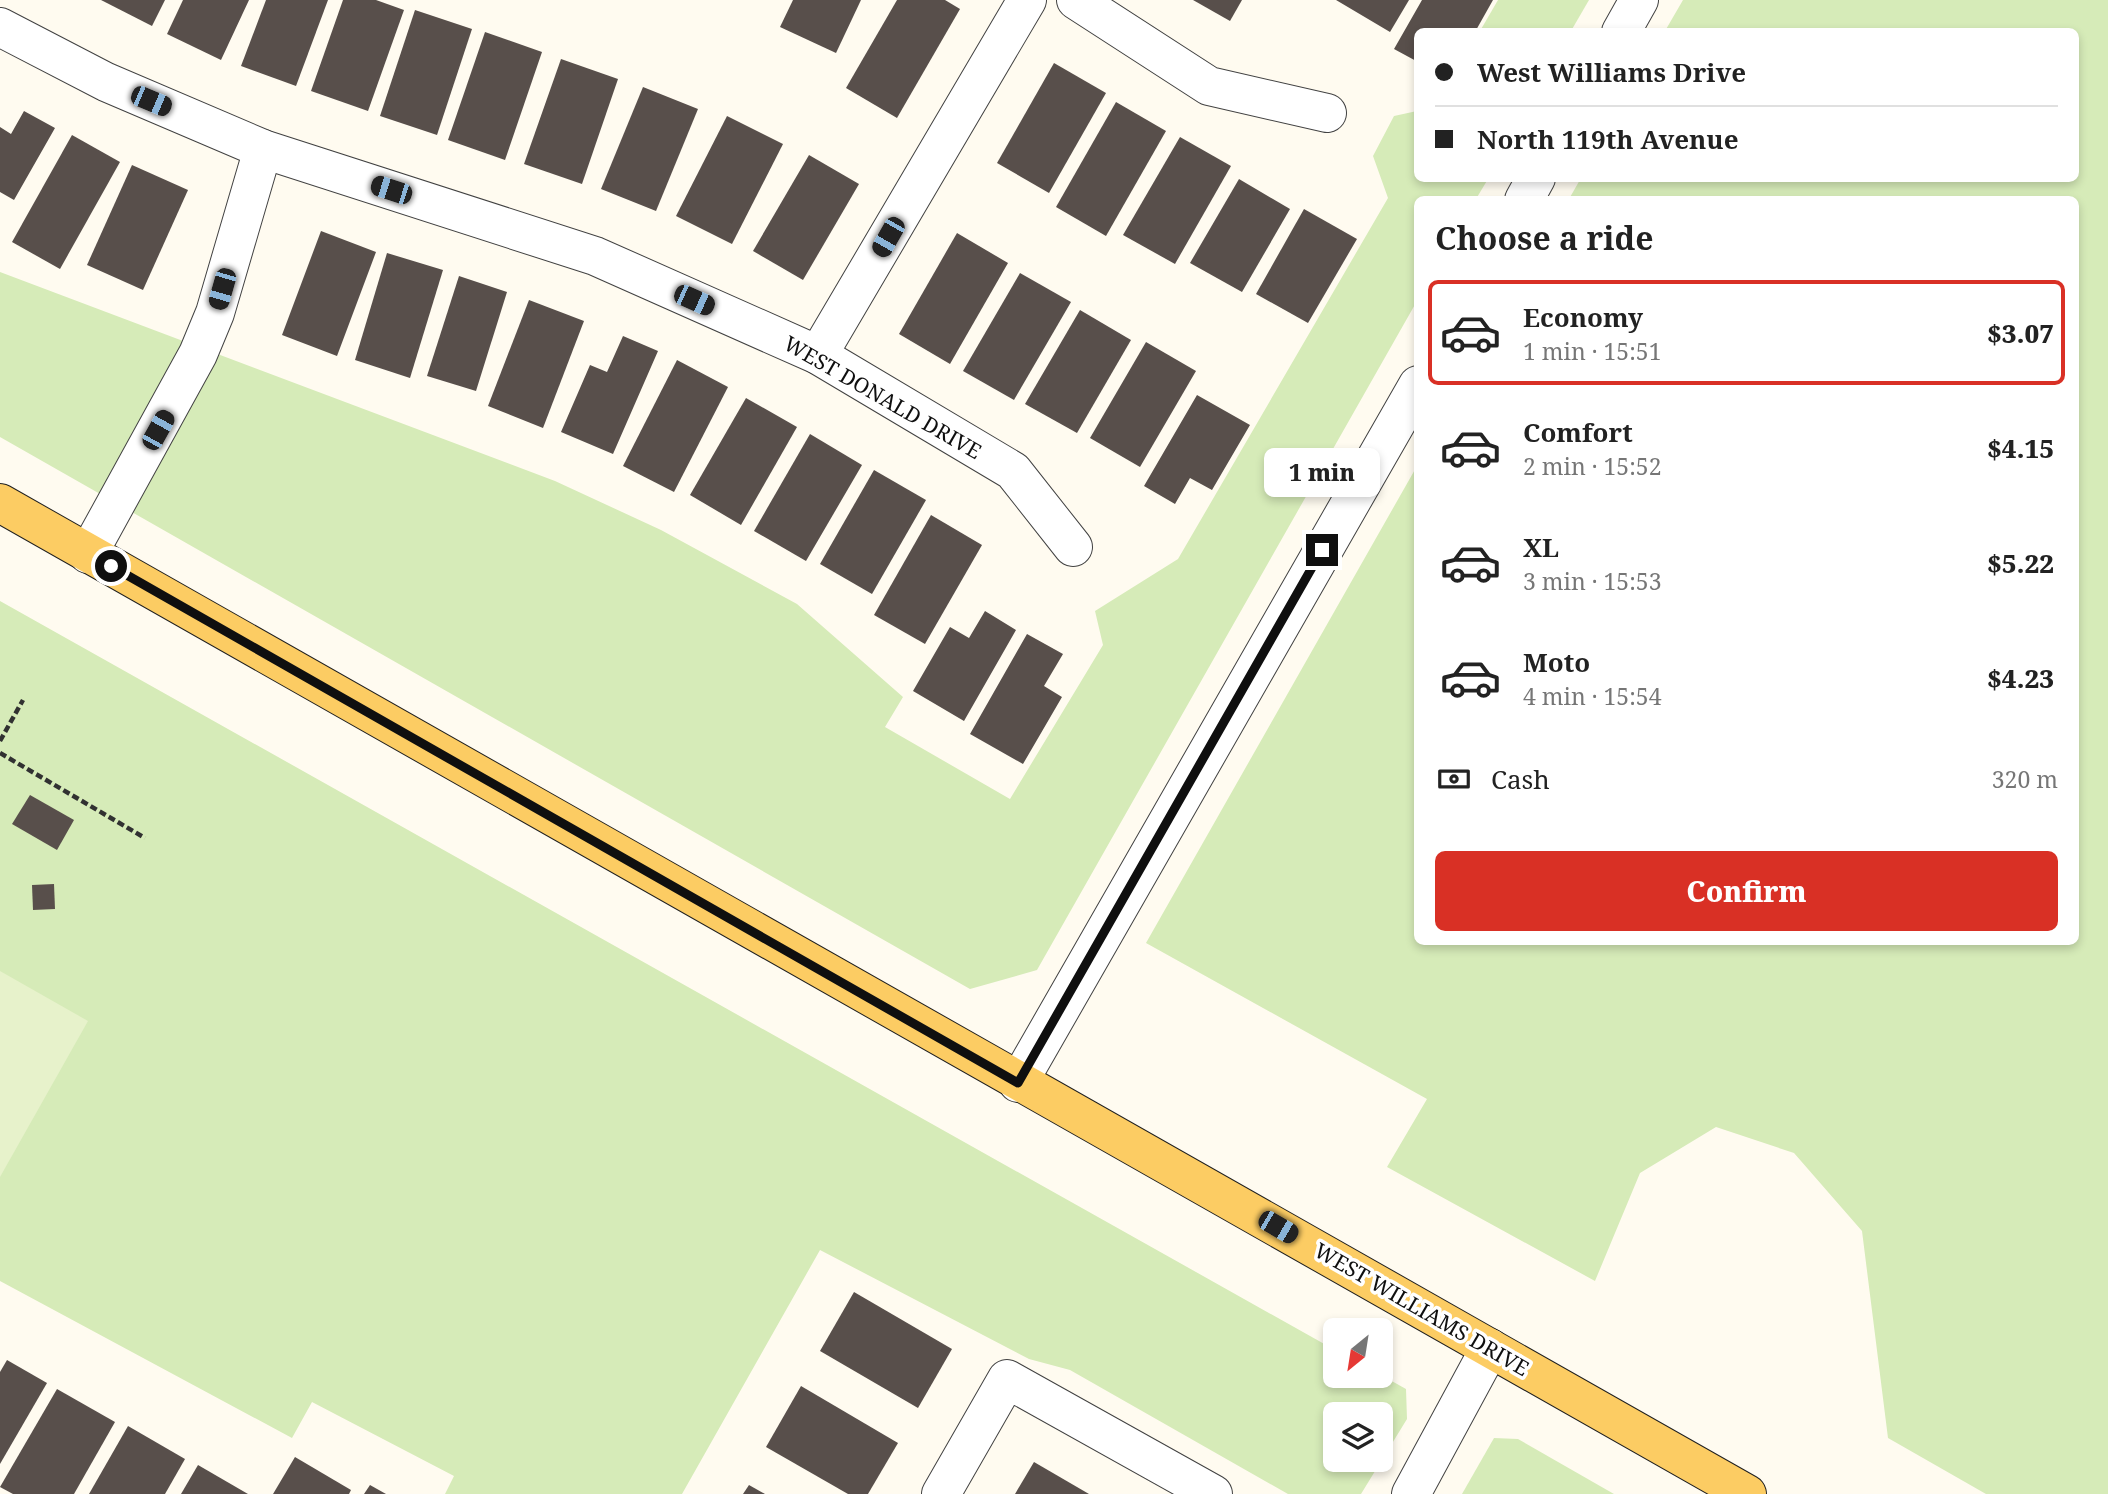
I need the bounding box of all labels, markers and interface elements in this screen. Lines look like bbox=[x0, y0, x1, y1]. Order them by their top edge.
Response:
text: West Williams Drive bbox=[1477, 54, 1746, 90]
car bbox=[128, 83, 175, 119]
text: North 119th Avenue bbox=[1477, 121, 1739, 157]
car bbox=[368, 174, 415, 206]
car bbox=[869, 214, 908, 260]
text: Choose a ride bbox=[1435, 216, 1654, 259]
car bbox=[207, 266, 238, 312]
car bbox=[671, 282, 718, 318]
text: Economy bbox=[1523, 299, 1643, 335]
icon: car bbox=[1439, 301, 1502, 364]
text: $3.07 bbox=[1987, 315, 2054, 351]
street label: WEST DONALD DRIVE bbox=[779, 329, 987, 465]
text: 1 min · 15:51 bbox=[1523, 335, 1661, 367]
car bbox=[139, 407, 178, 453]
text: Comfort bbox=[1523, 414, 1633, 450]
icon: car bbox=[1439, 416, 1502, 479]
text: $4.15 bbox=[1987, 430, 2054, 466]
callout: 1 min bbox=[1264, 448, 1380, 498]
text: 2 min · 15:52 bbox=[1523, 450, 1661, 482]
text: 1 min bbox=[1289, 456, 1355, 488]
text: XL bbox=[1523, 529, 1559, 565]
icon: car bbox=[1439, 531, 1502, 594]
route end bbox=[1306, 534, 1338, 566]
text: $5.22 bbox=[1987, 545, 2054, 581]
route start bbox=[95, 550, 127, 582]
text: 3 min · 15:53 bbox=[1523, 565, 1661, 597]
text: Moto bbox=[1523, 644, 1590, 680]
icon: car bbox=[1439, 646, 1502, 709]
text: $4.23 bbox=[1987, 660, 2054, 696]
text: 4 min · 15:54 bbox=[1523, 680, 1661, 712]
icon: cash bbox=[1435, 760, 1473, 798]
text: Cash bbox=[1491, 761, 1550, 797]
text: 320 m bbox=[1992, 763, 2058, 795]
button: Confirm bbox=[1435, 851, 2058, 931]
car bbox=[1255, 1207, 1302, 1247]
street label: WEST WILLIAMS DRIVE bbox=[1310, 1236, 1534, 1382]
north arrow bbox=[1323, 1318, 1393, 1388]
map controls bbox=[1323, 1318, 1393, 1472]
button: layers bbox=[1323, 1402, 1393, 1472]

